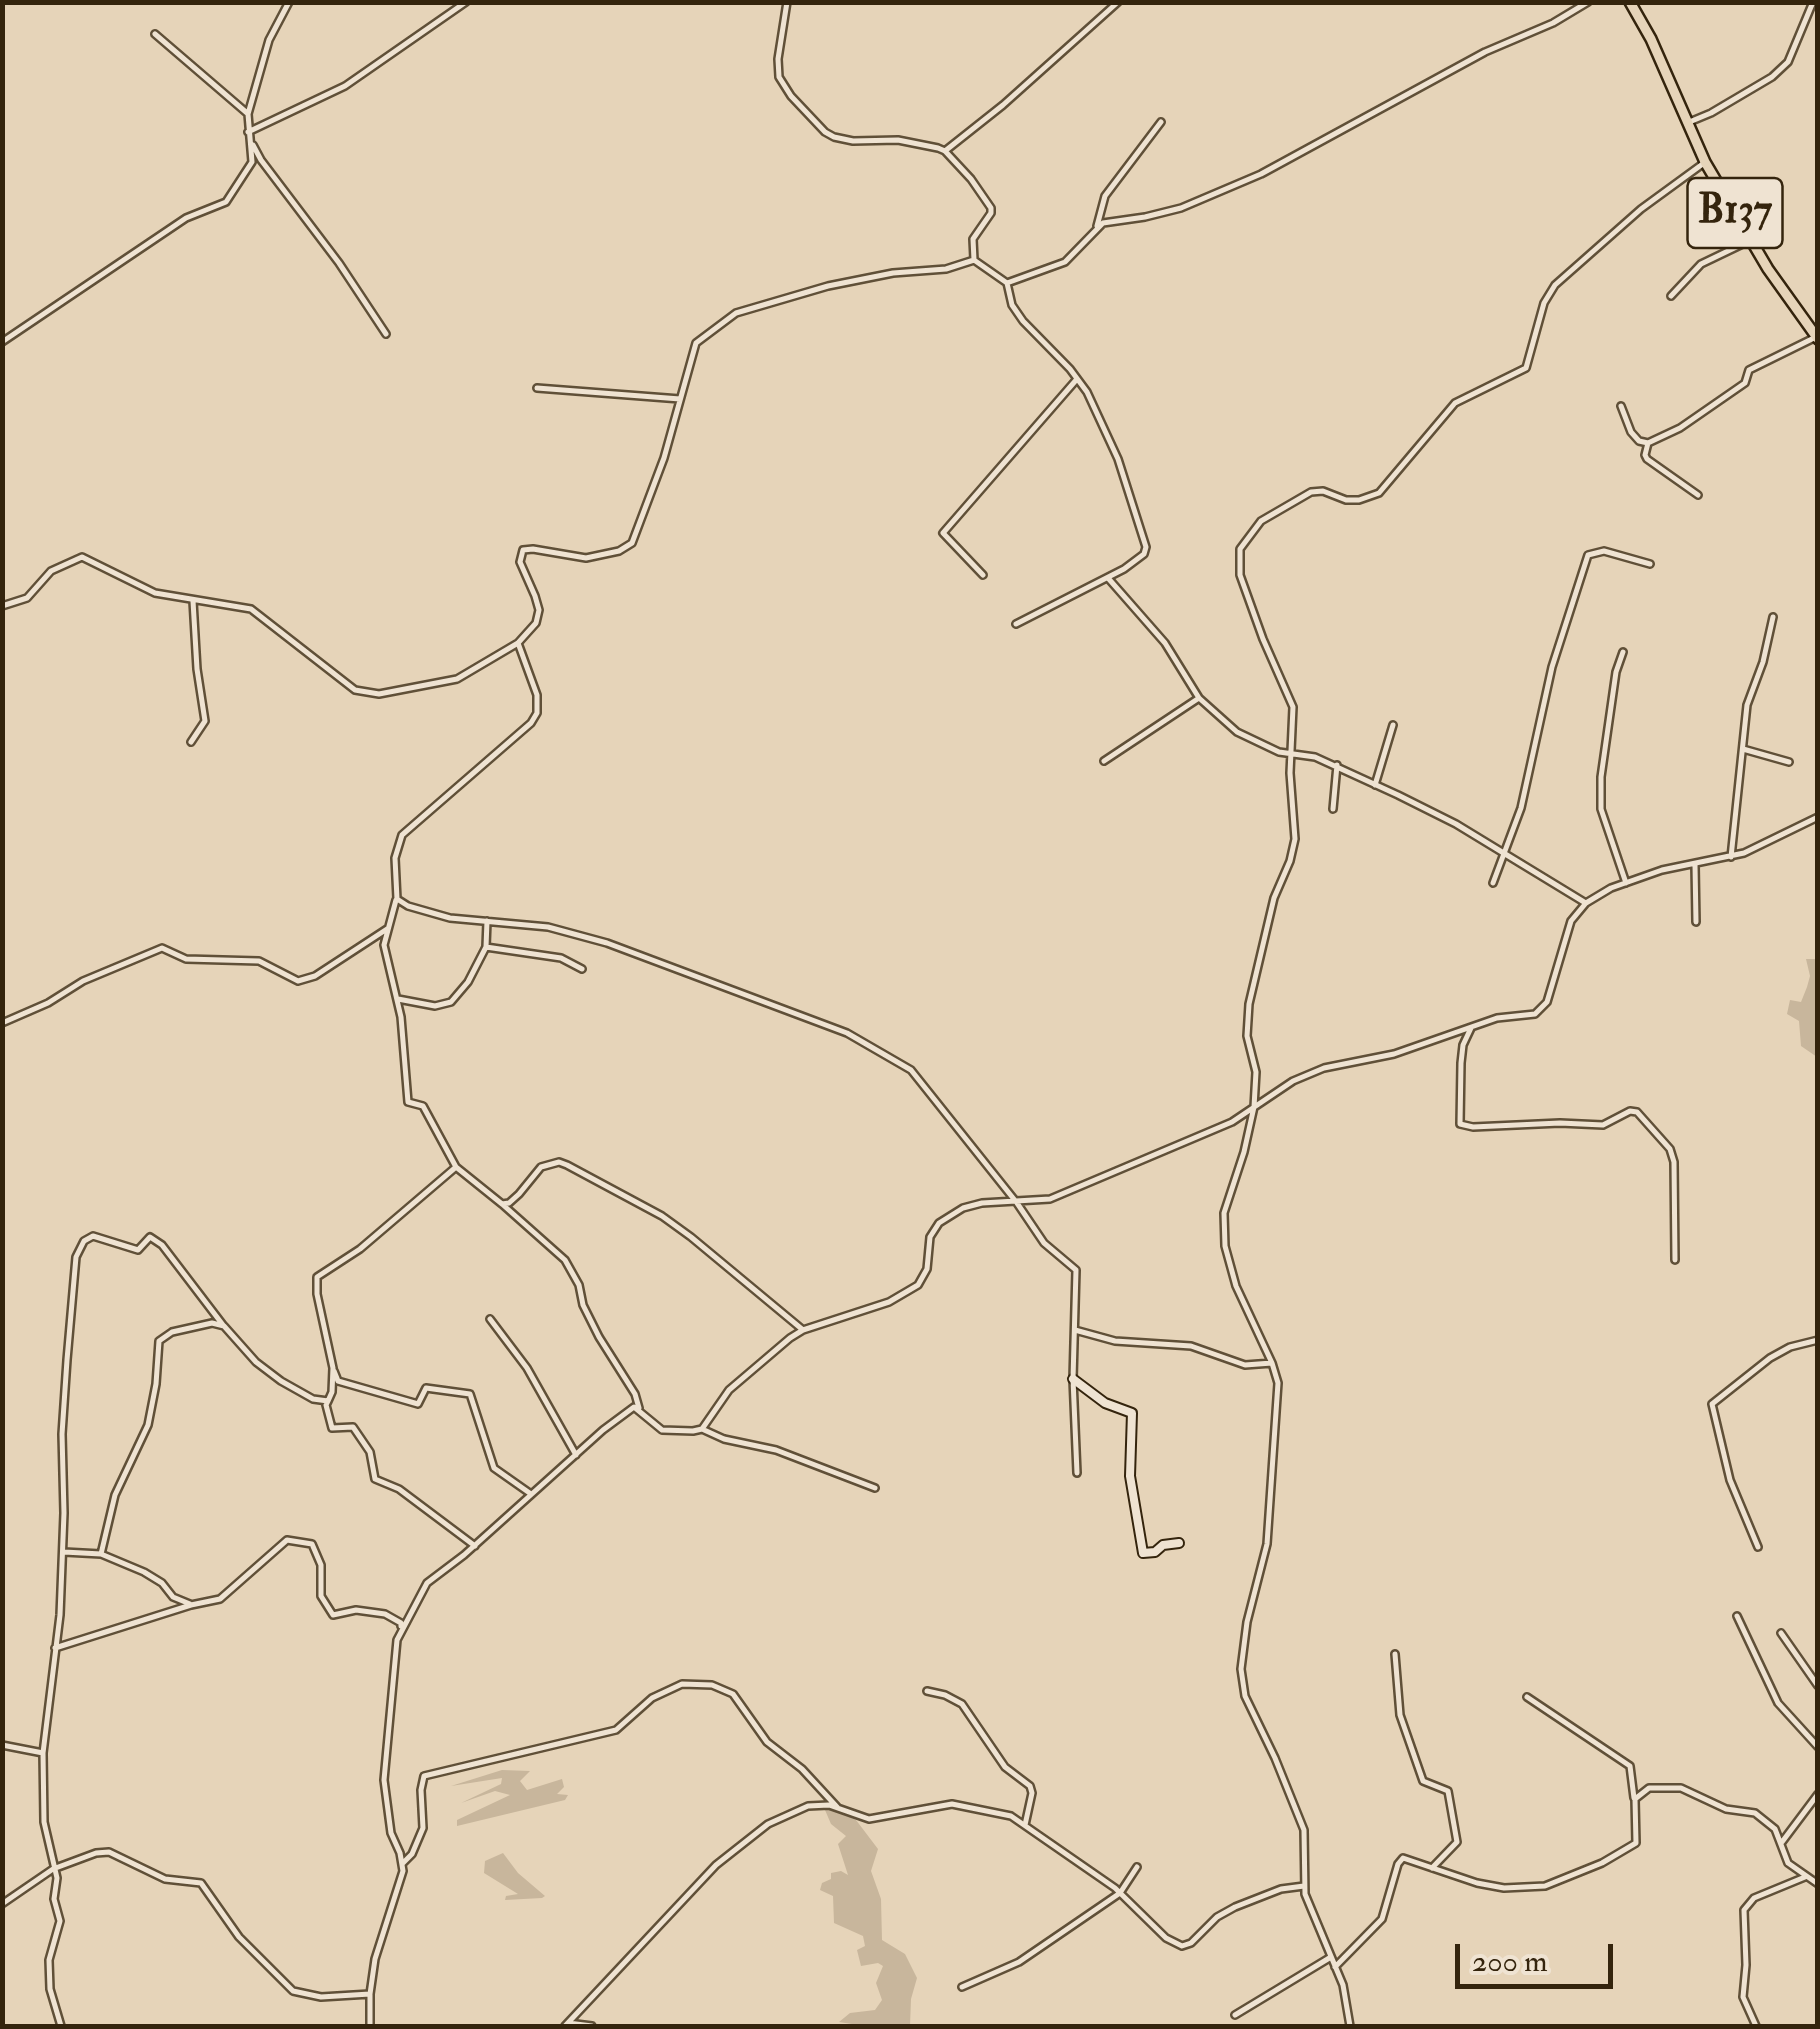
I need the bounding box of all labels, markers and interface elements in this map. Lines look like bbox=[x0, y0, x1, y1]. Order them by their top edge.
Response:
road number: B137 bbox=[1688, 178, 1782, 248]
scale bar bbox=[1460, 1924, 1618, 1986]
text: 200 m bbox=[1472, 1943, 1548, 1980]

